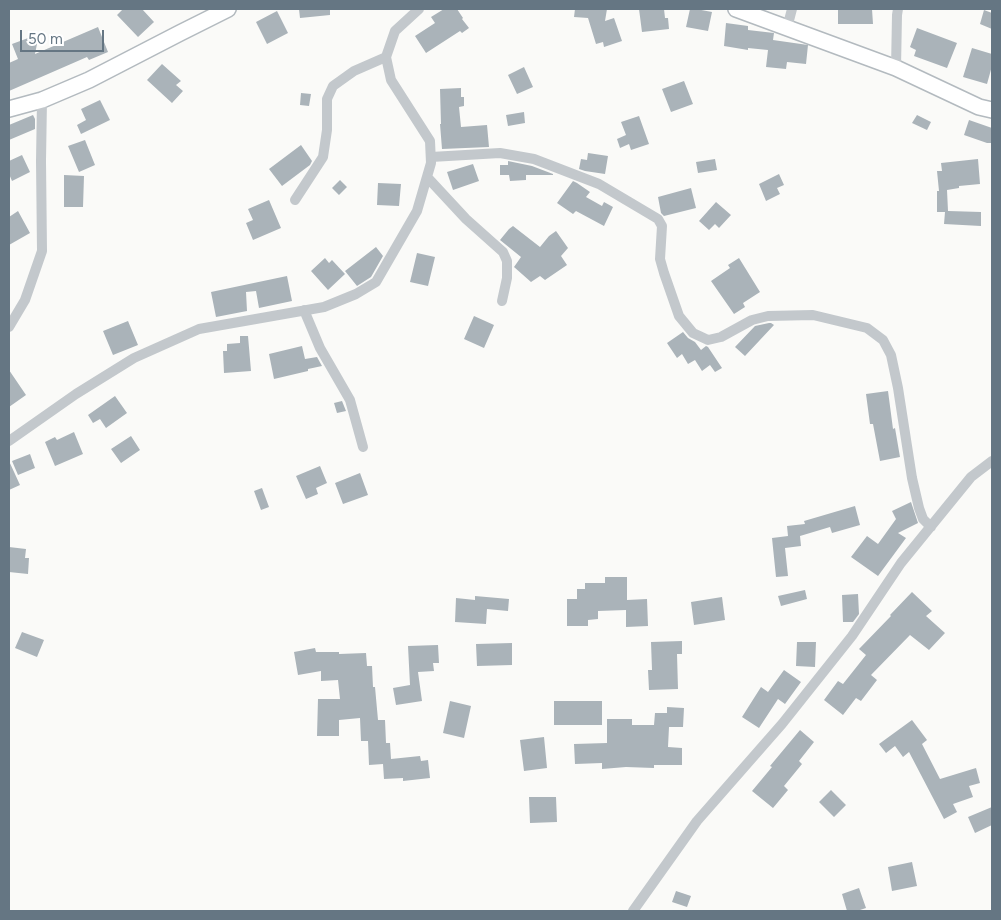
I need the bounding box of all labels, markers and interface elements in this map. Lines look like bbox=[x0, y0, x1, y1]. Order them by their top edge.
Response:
scale bar bbox=[22, 20, 106, 52]
text: 50 m bbox=[28, 30, 63, 48]

